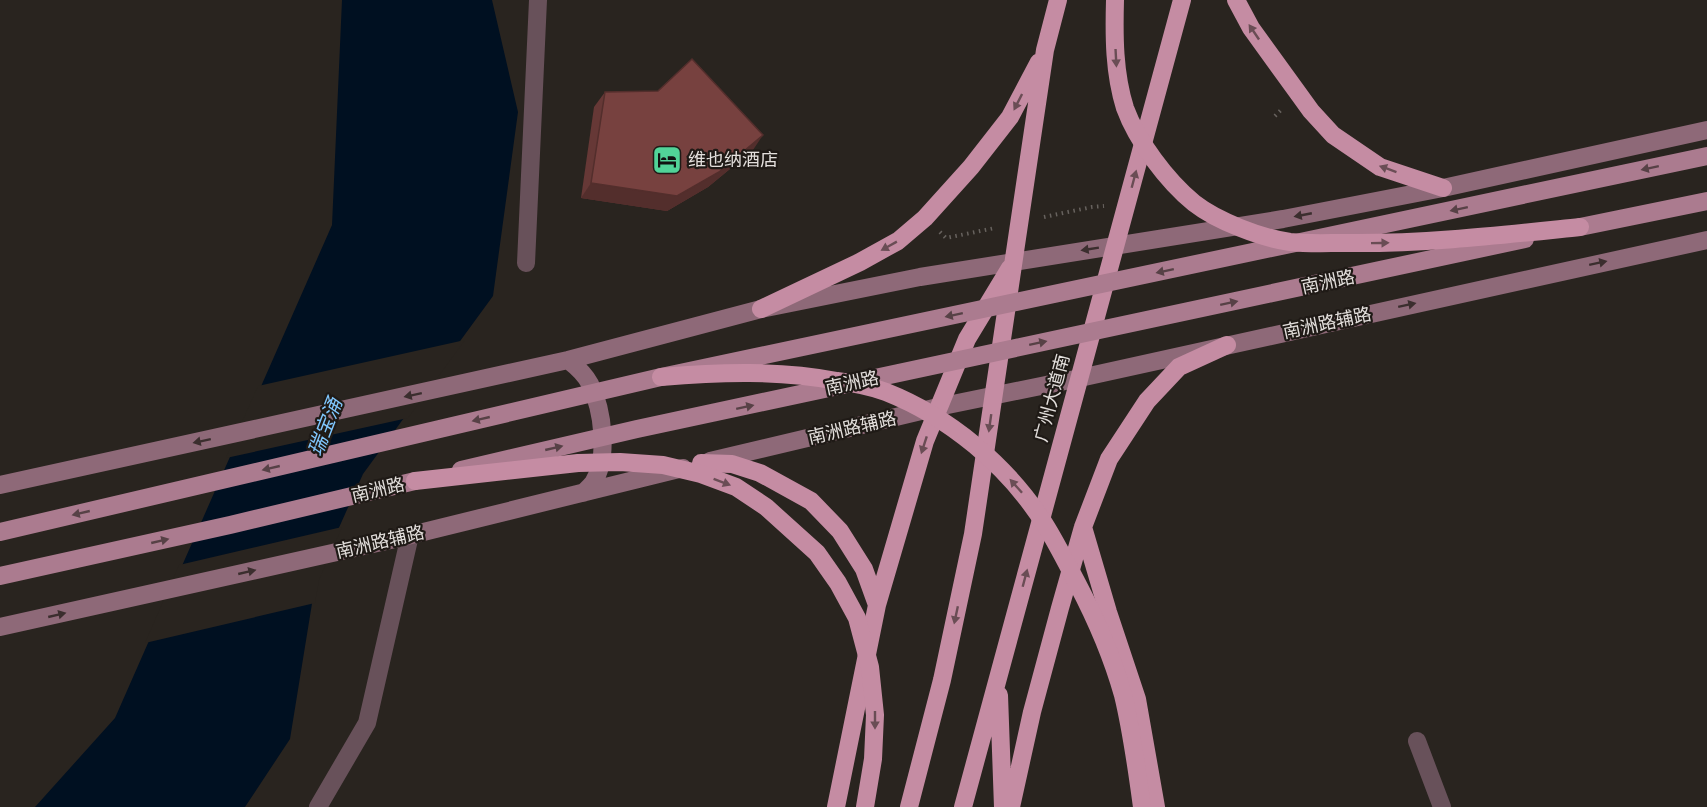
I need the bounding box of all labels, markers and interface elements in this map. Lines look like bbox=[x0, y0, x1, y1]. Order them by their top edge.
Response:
one-way arrow bbox=[1249, 24, 1260, 40]
one-way arrow bbox=[1111, 49, 1121, 68]
one-way arrow bbox=[1013, 93, 1023, 110]
hotel icon: 维也纳酒店 bbox=[651, 144, 683, 176]
place label: 维也纳酒店 bbox=[688, 149, 778, 170]
one-way arrow bbox=[1378, 164, 1396, 174]
one-way arrow bbox=[1640, 164, 1659, 173]
one-way arrow bbox=[1130, 170, 1139, 188]
one-way arrow bbox=[1450, 204, 1468, 214]
one-way arrow bbox=[1294, 211, 1313, 220]
one-way arrow bbox=[1371, 238, 1390, 248]
one-way arrow bbox=[881, 240, 897, 251]
one-way arrow bbox=[1080, 245, 1099, 254]
one-way arrow bbox=[1588, 258, 1607, 268]
street label: 南洲路 bbox=[1299, 266, 1356, 297]
one-way arrow bbox=[1156, 267, 1175, 276]
one-way arrow bbox=[1219, 298, 1238, 307]
one-way arrow bbox=[1398, 300, 1416, 310]
street label: 南洲路辅路 bbox=[1281, 303, 1373, 342]
one-way arrow bbox=[945, 311, 963, 321]
one-way arrow bbox=[1029, 338, 1048, 347]
street label: 广州大道南 bbox=[1030, 352, 1073, 444]
street label: 南洲路 bbox=[823, 367, 880, 398]
one-way arrow bbox=[403, 391, 422, 400]
water label: 瑞宝涌 bbox=[303, 393, 348, 459]
one-way arrow bbox=[735, 402, 754, 411]
street label: 南洲路辅路 bbox=[806, 407, 898, 448]
one-way arrow bbox=[985, 414, 994, 433]
one-way arrow bbox=[472, 415, 491, 425]
one-way arrow bbox=[918, 436, 928, 454]
one-way arrow bbox=[193, 437, 211, 447]
one-way arrow bbox=[545, 442, 563, 452]
one-way arrow bbox=[262, 464, 280, 474]
street label: 南洲路 bbox=[349, 473, 407, 506]
one-way arrow bbox=[713, 478, 731, 487]
one-way arrow bbox=[1010, 479, 1023, 494]
one-way arrow bbox=[72, 508, 90, 518]
street label: 南洲路辅路 bbox=[334, 521, 426, 562]
one-way arrow bbox=[150, 535, 169, 545]
one-way arrow bbox=[238, 567, 257, 576]
one-way arrow bbox=[1021, 569, 1030, 587]
one-way arrow bbox=[951, 606, 960, 625]
one-way arrow bbox=[48, 609, 66, 619]
one-way arrow bbox=[870, 711, 879, 730]

